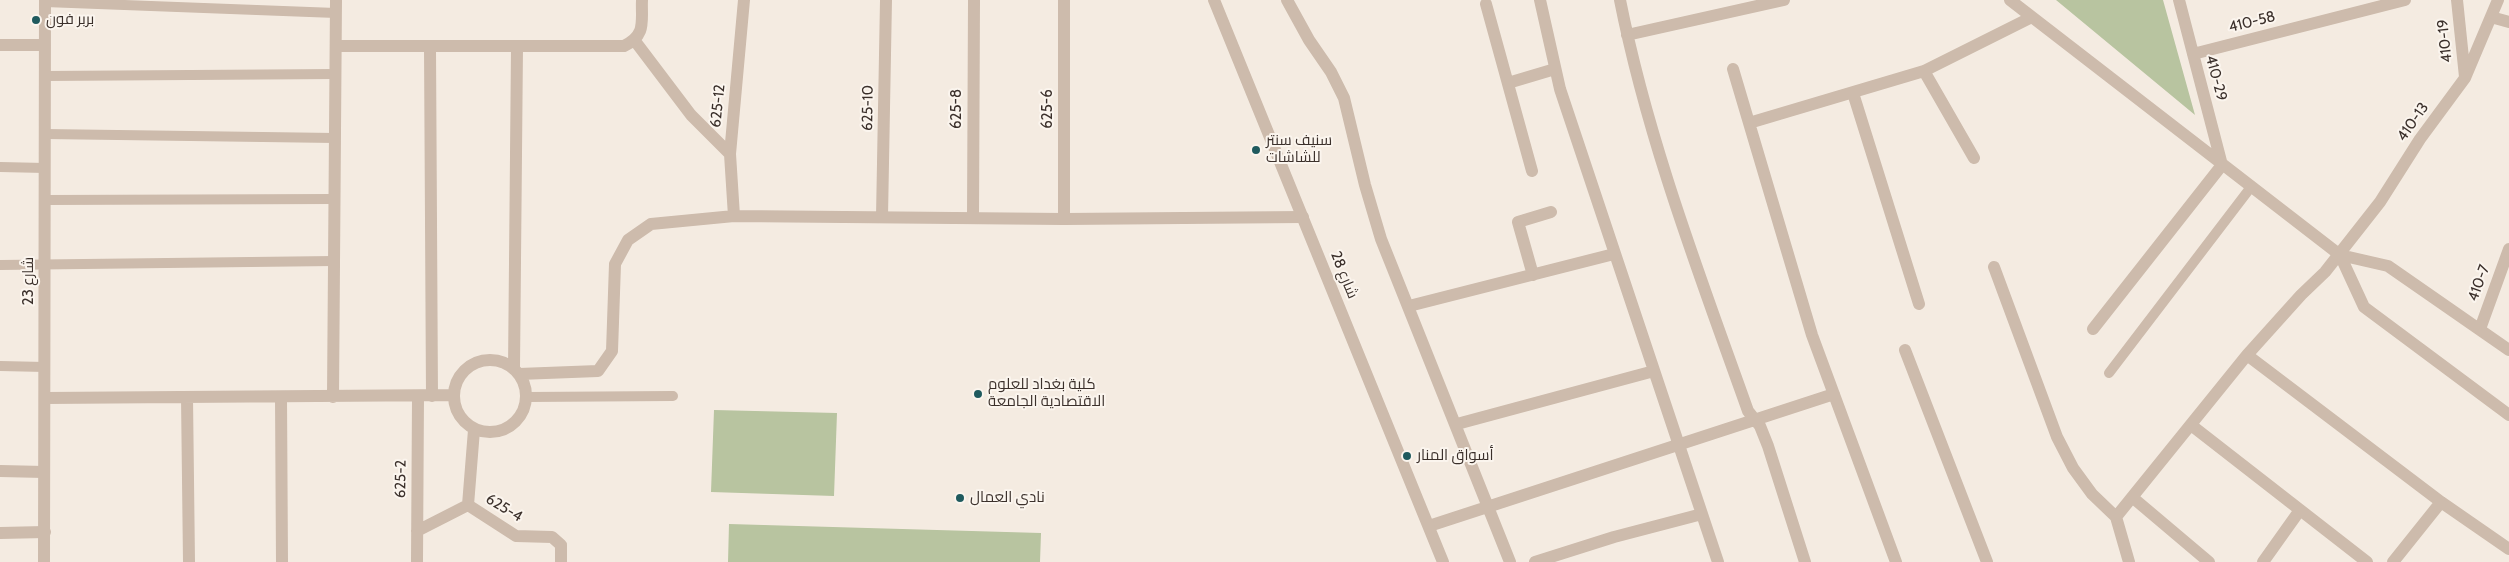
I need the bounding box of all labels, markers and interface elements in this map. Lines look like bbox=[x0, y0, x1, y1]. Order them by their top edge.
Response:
street label: 410-58 bbox=[2227, 8, 2277, 36]
place label: بربر فون bbox=[46, 11, 94, 29]
marker: بربر فون bbox=[30, 14, 42, 26]
street label: 410-19 bbox=[2434, 18, 2456, 64]
street label: 410-29 bbox=[2201, 53, 2231, 103]
street label: 625-12 bbox=[707, 83, 729, 129]
street label: 625-10 bbox=[859, 85, 877, 131]
street label: 625-8 bbox=[948, 89, 966, 129]
street label: 625-6 bbox=[1039, 89, 1057, 129]
street label: 410-13 bbox=[2393, 99, 2433, 145]
place label: سنيف سنتر للشاشات bbox=[1266, 132, 1332, 167]
marker: سنيف سنتر للشاشات bbox=[1250, 144, 1262, 156]
street label: شارع 28 bbox=[1326, 249, 1362, 301]
street label: شارع 23 bbox=[20, 257, 38, 305]
street label: 410-7 bbox=[2464, 262, 2494, 304]
place label: كلية بغداد للعلوم الاقتصادية الجامعة bbox=[988, 376, 1105, 411]
marker: كلية بغداد للعلوم الاقتصادية الجامعة bbox=[972, 388, 984, 400]
place label: أسواق المنار bbox=[1417, 447, 1494, 465]
marker: أسواق المنار bbox=[1401, 450, 1413, 462]
street label: 625-2 bbox=[392, 460, 410, 498]
place label: نادي العمال bbox=[970, 489, 1045, 507]
street label: 625-4 bbox=[482, 490, 526, 526]
marker: نادي العمال bbox=[954, 492, 966, 504]

